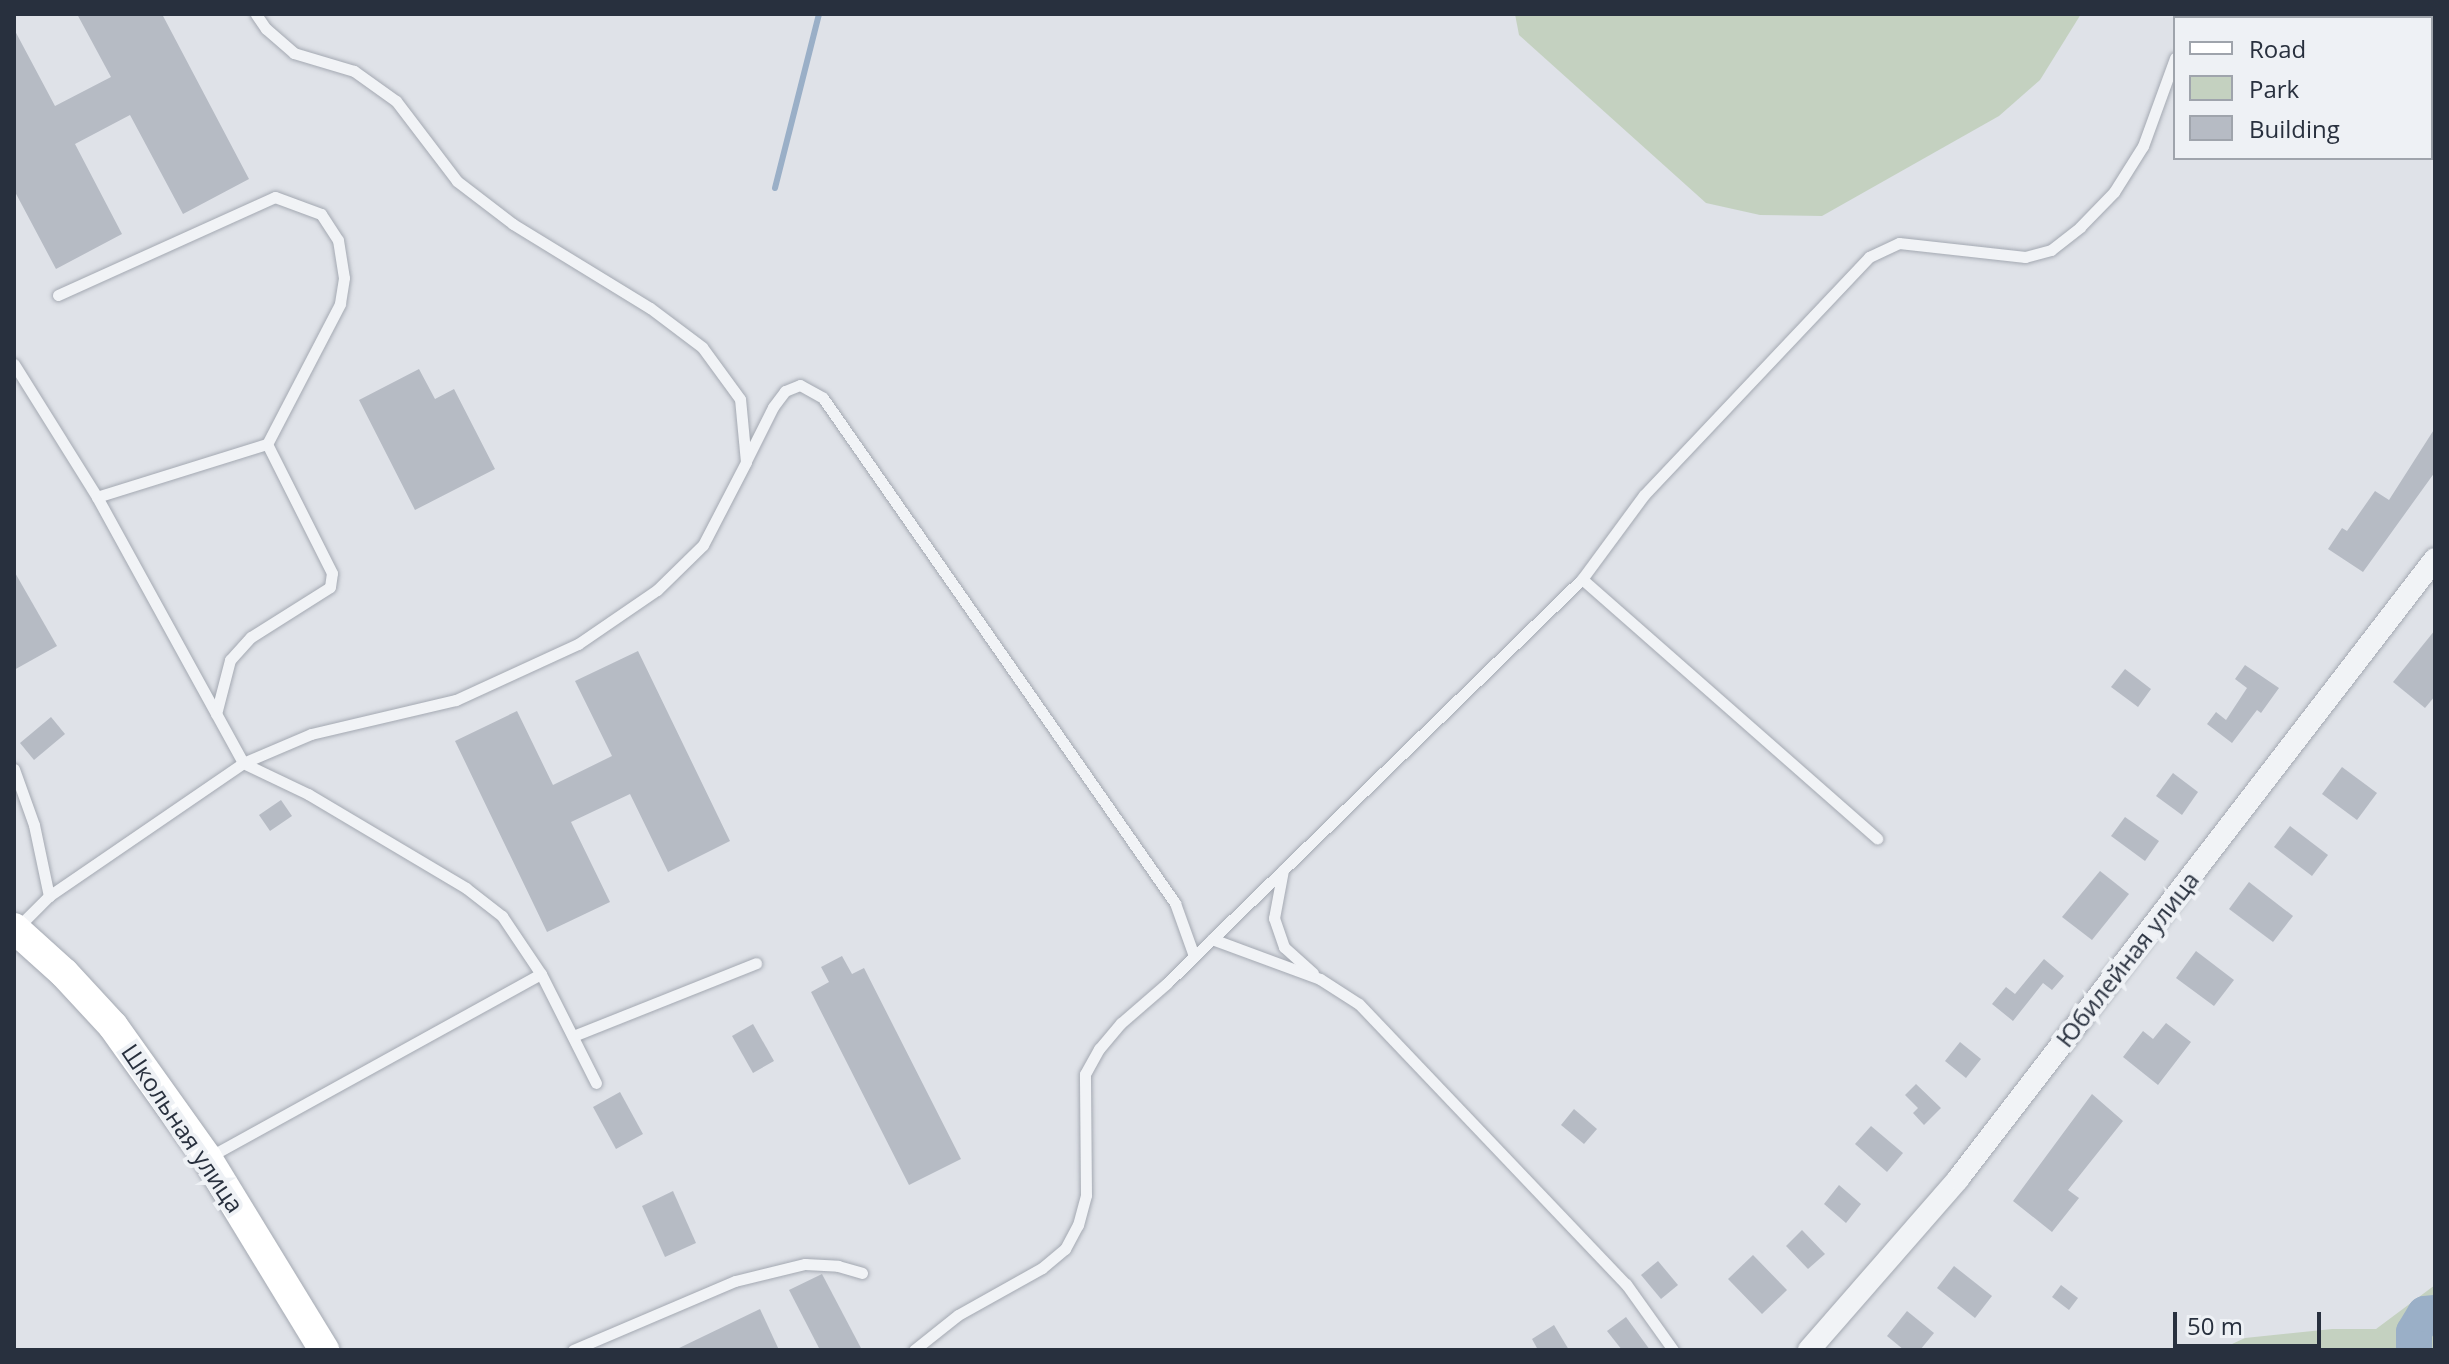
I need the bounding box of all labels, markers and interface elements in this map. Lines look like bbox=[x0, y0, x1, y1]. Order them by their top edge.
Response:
legend bbox=[2173, 16, 2433, 160]
text: Road bbox=[2249, 32, 2306, 65]
text: Park bbox=[2249, 72, 2299, 105]
text: Building bbox=[2249, 112, 2340, 145]
street label: Юбилейная улица bbox=[2050, 866, 2204, 1052]
street label: Школьная улица bbox=[116, 1038, 250, 1218]
scale bar bbox=[2177, 1296, 2325, 1346]
text: 50 m bbox=[2187, 1309, 2243, 1342]

